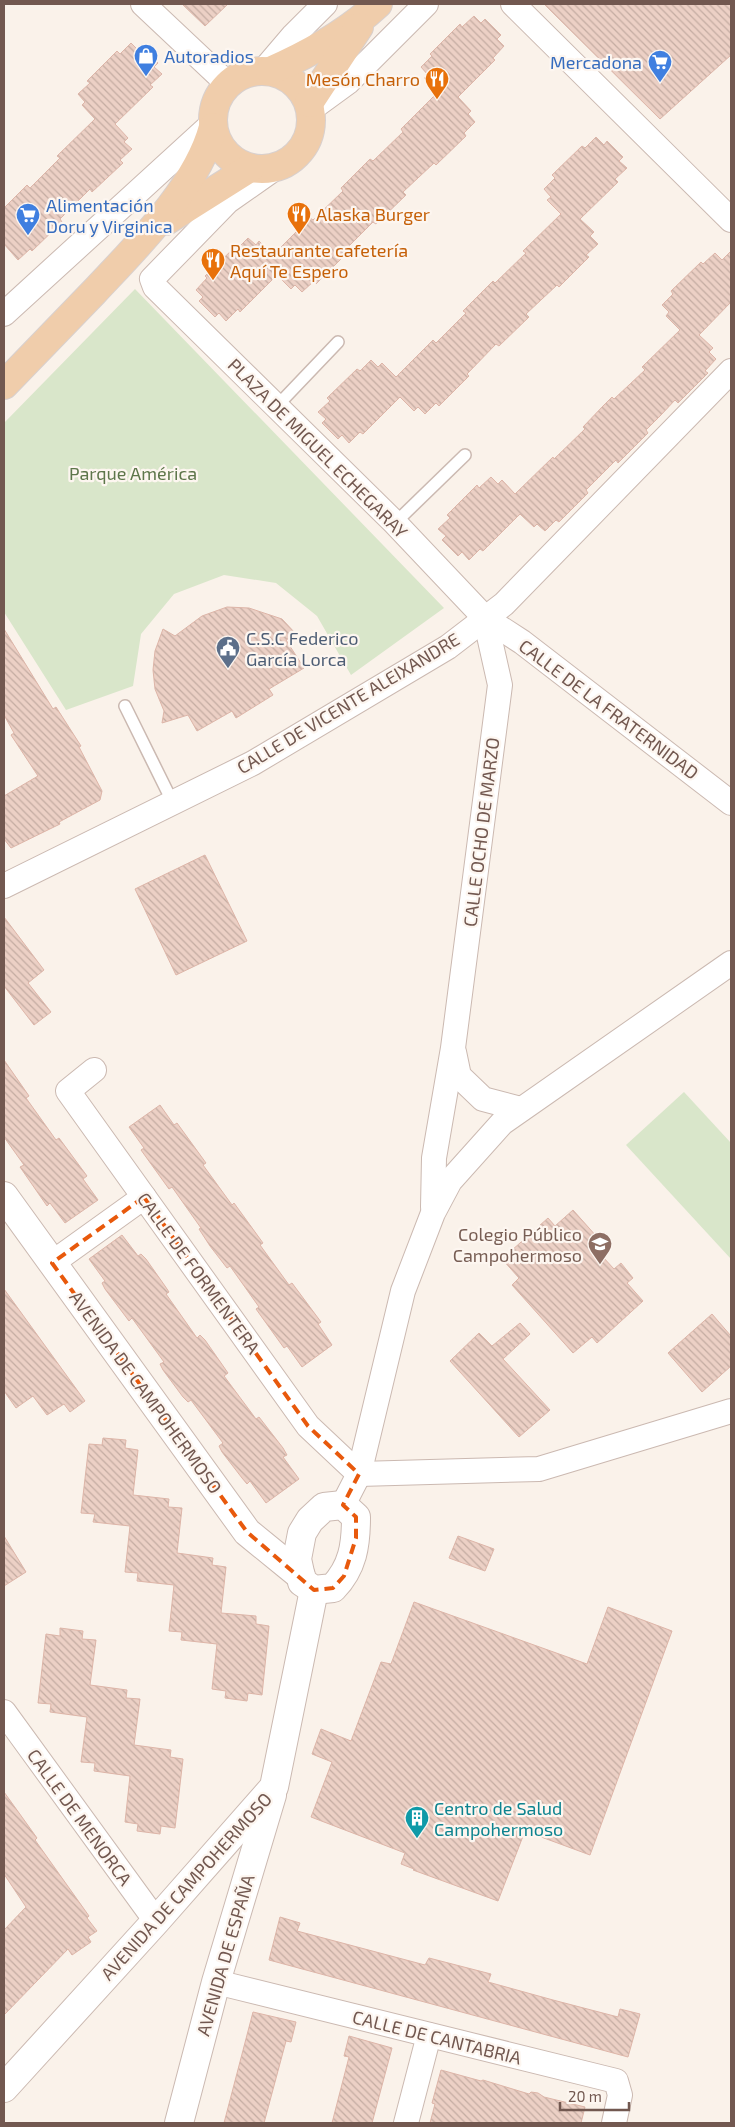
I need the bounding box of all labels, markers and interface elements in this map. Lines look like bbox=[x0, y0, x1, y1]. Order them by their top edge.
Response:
shop icon: Autoradios bbox=[133, 43, 159, 77]
place label: Autoradios bbox=[164, 45, 254, 67]
supermarket icon: Mercadona bbox=[647, 49, 673, 83]
place label: Mercadona bbox=[550, 51, 642, 73]
restaurant icon: Mesón Charro bbox=[424, 66, 450, 100]
place label: Mesón Charro bbox=[306, 68, 420, 90]
place label: Alimentación Doru y Virginica bbox=[46, 194, 173, 237]
restaurant icon: Alaska Burger bbox=[286, 201, 312, 235]
supermarket icon: Alimentación Doru y Virginica bbox=[15, 202, 41, 236]
place label: Alaska Burger bbox=[316, 203, 430, 225]
place label: Restaurante cafetería Aquí Te Espero bbox=[230, 239, 408, 282]
restaurant icon: Restaurante cafetería Aquí Te Espero bbox=[200, 247, 226, 281]
street label: PLAZA DE MIGUEL ECHEGARAY bbox=[224, 354, 413, 543]
park label: Parque América bbox=[69, 462, 197, 484]
place label: C.S.C Federico García Lorca bbox=[246, 627, 358, 670]
street label: CALLE DE VICENTE ALEIXANDRE bbox=[233, 628, 463, 778]
street label: CALLE DE LA FRATERNIDAD bbox=[515, 634, 703, 784]
public building icon: C.S.C Federico García Lorca bbox=[215, 635, 241, 669]
street label: CALLE OCHO DE MARZO bbox=[458, 736, 504, 928]
street label: CALLE DE FORMENTERA bbox=[133, 1188, 265, 1359]
place label: Colegio Público Campohermoso bbox=[453, 1223, 582, 1266]
school or university icon: Colegio Público Campohermoso bbox=[587, 1231, 613, 1265]
street label: AVENIDA DE CAMPOHERMOSO bbox=[65, 1287, 227, 1497]
street label: CALLE DE MENORCA bbox=[23, 1744, 137, 1890]
street label: AVENIDA DE CAMPOHERMOSO bbox=[96, 1788, 276, 1984]
place label: Centro de Salud Campohermoso bbox=[434, 1797, 563, 1840]
building icon: Centro de Salud Campohermoso bbox=[404, 1805, 430, 1839]
street label: AVENIDA DE ESPAÑA bbox=[191, 1871, 259, 2038]
street label: CALLE DE CANTABRIA bbox=[350, 2005, 524, 2069]
scale bar bbox=[560, 2080, 629, 2112]
text: 20 m bbox=[568, 2087, 602, 2105]

